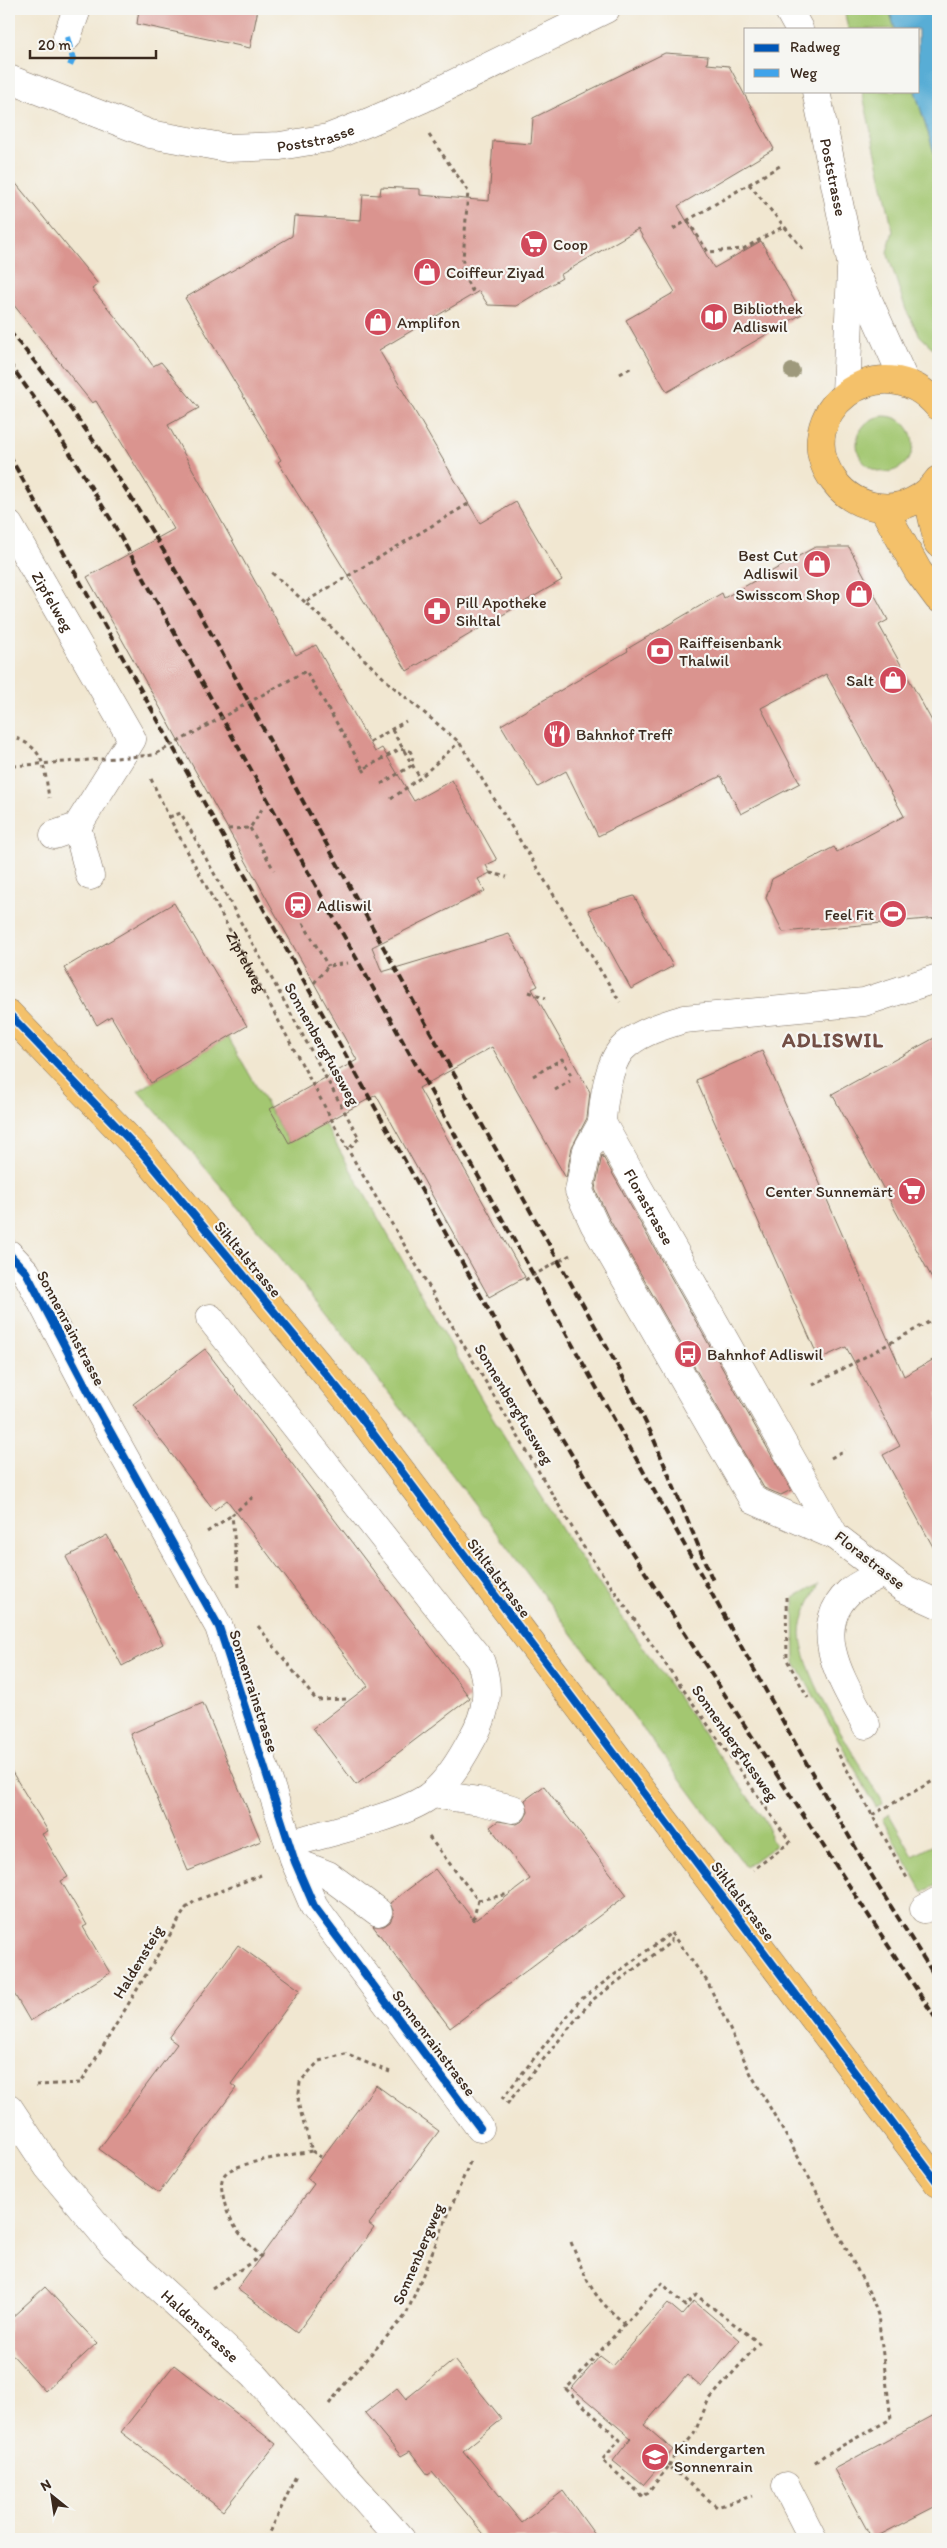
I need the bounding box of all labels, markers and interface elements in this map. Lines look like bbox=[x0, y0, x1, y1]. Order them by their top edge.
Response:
scale bar bbox=[30, 28, 156, 60]
legend bbox=[744, 28, 920, 92]
text: 20 m bbox=[38, 36, 72, 54]
text: Radweg bbox=[790, 38, 840, 56]
text: Weg bbox=[790, 64, 817, 82]
street label: Poststrasse bbox=[275, 119, 357, 156]
street label: Poststrasse bbox=[816, 137, 851, 218]
supermarket icon: Coop bbox=[519, 229, 549, 259]
place label: Coop bbox=[553, 235, 588, 254]
shop icon: Coiffeur Ziyad bbox=[412, 257, 442, 287]
place label: Coiffeur Ziyad bbox=[446, 263, 545, 282]
place label: Bibliothek Adliswil bbox=[733, 299, 803, 336]
library icon: Bibliothek Adliswil bbox=[699, 302, 729, 332]
shop icon: Amplifon bbox=[363, 307, 393, 337]
place label: Amplifon bbox=[397, 313, 460, 332]
place label: Best Cut Adliswil bbox=[738, 546, 798, 583]
shop icon: Best Cut Adliswil bbox=[802, 549, 832, 579]
street label: Zipfelweg bbox=[28, 568, 78, 636]
shop icon: Swisscom Shop bbox=[844, 579, 874, 609]
place label: Swisscom Shop bbox=[735, 585, 840, 604]
place label: Pill Apotheke Sihltal bbox=[456, 593, 547, 630]
pharmacy icon: Pill Apotheke Sihltal bbox=[422, 596, 452, 626]
place label: Raiffeisenbank Thalwil bbox=[679, 633, 782, 670]
bank icon: Raiffeisenbank Thalwil bbox=[645, 636, 675, 666]
shop icon: Salt bbox=[878, 665, 908, 695]
place label: Salt bbox=[846, 671, 874, 690]
restaurant icon: Bahnhof Treff bbox=[542, 719, 572, 749]
place label: Bahnhof Treff bbox=[576, 725, 673, 744]
station icon: Adliswil bbox=[283, 890, 313, 920]
place label: Adliswil bbox=[317, 896, 372, 915]
sports icon: Feel Fit bbox=[878, 899, 908, 929]
place label: Feel Fit bbox=[825, 905, 874, 924]
street label: Zipfelweg bbox=[222, 928, 271, 996]
street label: Sonnenbergfussweg bbox=[280, 979, 364, 1110]
district label: ADLISWIL bbox=[781, 1027, 884, 1052]
street label: Florastrasse bbox=[620, 1165, 678, 1248]
supermarket icon: Center Sunnemärt bbox=[897, 1176, 927, 1206]
place label: Center Sunnemärt bbox=[765, 1182, 893, 1201]
street label: Sihltalstrasse bbox=[210, 1217, 286, 1301]
street label: Sonnenrainstrasse bbox=[33, 1267, 110, 1389]
bus stop icon: Bahnhof Adliswil bbox=[673, 1339, 703, 1369]
street label: Sonnenbergfussweg bbox=[470, 1340, 558, 1469]
place label: Bahnhof Adliswil bbox=[707, 1345, 824, 1364]
street label: Florastrasse bbox=[831, 1527, 909, 1593]
street label: Sihltalstrasse bbox=[463, 1535, 535, 1621]
street label: Sonnenrainstrasse bbox=[225, 1627, 283, 1755]
street label: Sonnenbergfussweg bbox=[688, 1681, 783, 1805]
street label: Sihltalstrasse bbox=[707, 1858, 779, 1944]
street label: Haldensteig bbox=[109, 1921, 168, 2002]
street label: Sonnenrainstrasse bbox=[388, 1986, 480, 2100]
street label: Sonnenbergweg bbox=[388, 2200, 448, 2308]
street label: Haldenstrasse bbox=[157, 2285, 243, 2366]
place label: Kindergarten Sonnenrain bbox=[674, 2439, 765, 2476]
school or university icon: Kindergarten Sonnenrain bbox=[640, 2442, 670, 2472]
north arrow bbox=[28, 2470, 78, 2520]
text: N bbox=[37, 2475, 54, 2495]

